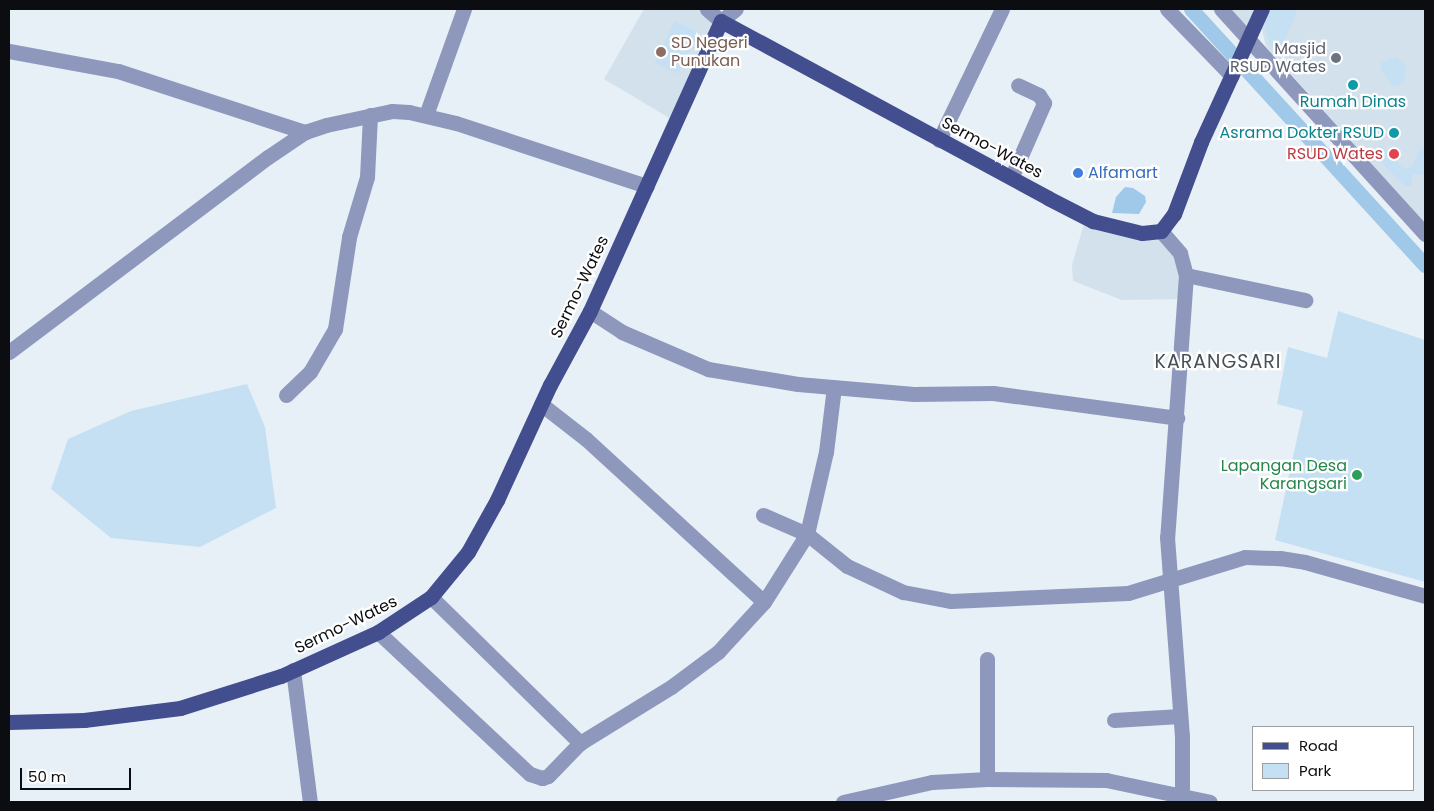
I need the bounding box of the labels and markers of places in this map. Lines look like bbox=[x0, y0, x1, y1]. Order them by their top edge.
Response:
place label: SD Negeri Punukan bbox=[671, 33, 748, 71]
place label: Masjid RSUD Wates bbox=[1230, 39, 1326, 77]
marker: SD Negeri Punukan bbox=[655, 46, 667, 58]
marker: Masjid RSUD Wates bbox=[1330, 52, 1342, 64]
marker: Rumah Dinas bbox=[1347, 79, 1359, 91]
place label: Rumah Dinas bbox=[1300, 92, 1406, 112]
place label: Asrama Dokter RSUD bbox=[1220, 123, 1384, 143]
marker: Asrama Dokter RSUD bbox=[1388, 127, 1400, 139]
place label: RSUD Wates bbox=[1287, 144, 1383, 164]
marker: RSUD Wates bbox=[1387, 147, 1401, 161]
place label: Alfamart bbox=[1088, 163, 1158, 183]
marker: Alfamart bbox=[1072, 167, 1084, 179]
place label: Lapangan Desa Karangsari bbox=[1221, 456, 1347, 494]
marker: Lapangan Desa Karangsari bbox=[1351, 469, 1363, 481]

